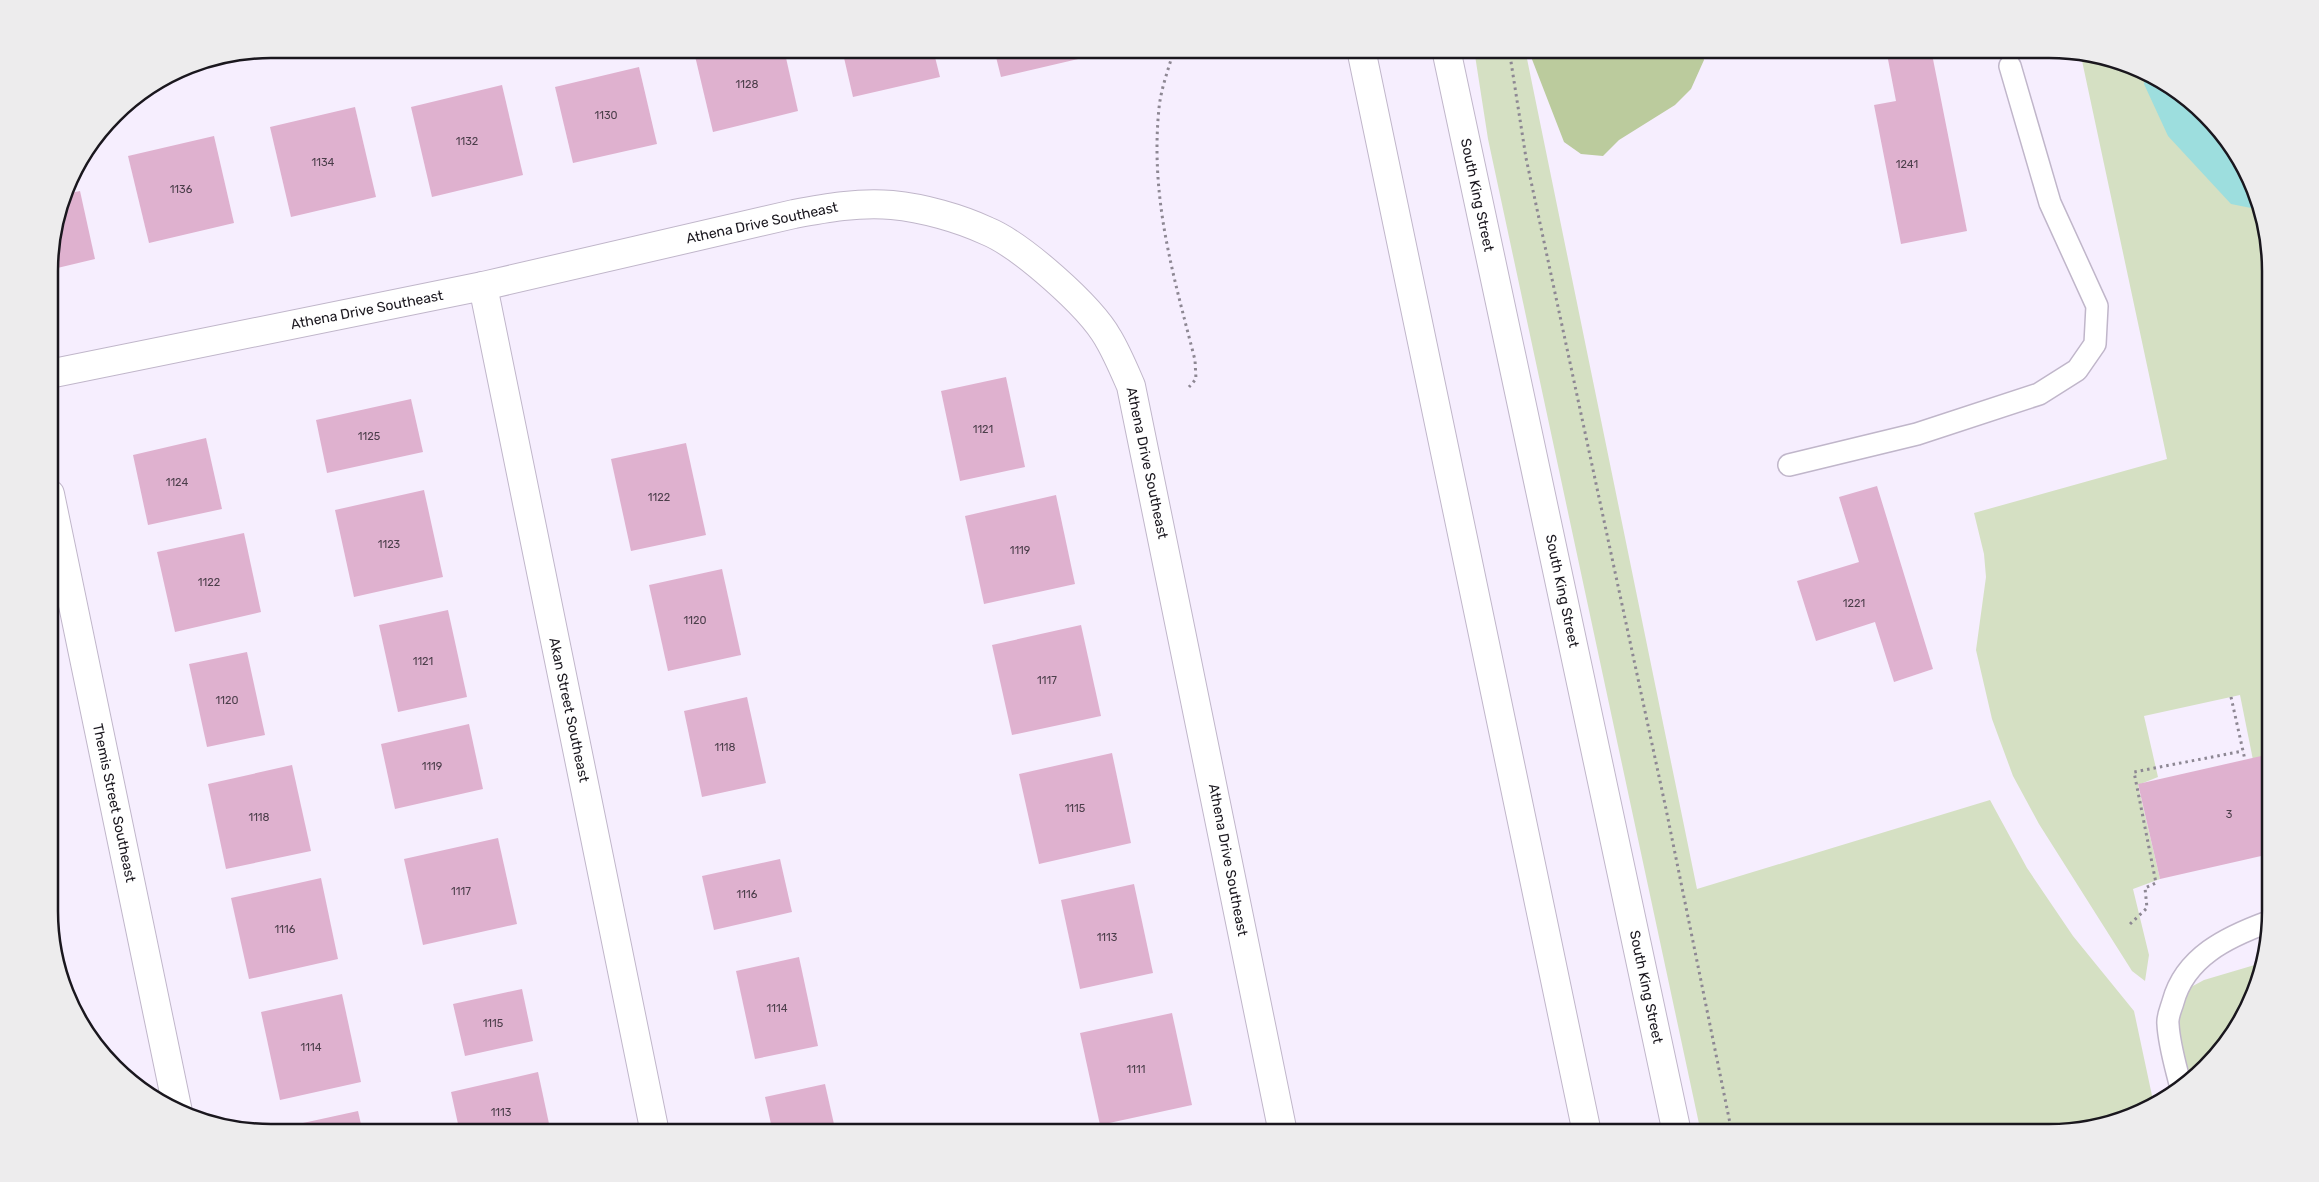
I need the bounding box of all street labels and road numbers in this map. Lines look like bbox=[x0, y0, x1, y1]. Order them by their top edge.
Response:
street label: South King Street bbox=[1457, 137, 1497, 254]
street label: Athena Drive Southeast bbox=[684, 198, 840, 247]
street label: Athena Drive Southeast bbox=[289, 287, 445, 333]
street label: Athena Drive Southeast bbox=[1123, 385, 1172, 541]
street label: South King Street bbox=[1542, 533, 1582, 650]
street label: Akan Street Southeast bbox=[545, 636, 593, 784]
street label: Themis Street Southeast bbox=[89, 722, 139, 884]
street label: Athena Drive Southeast bbox=[1205, 782, 1251, 938]
street label: South King Street bbox=[1626, 929, 1666, 1046]

